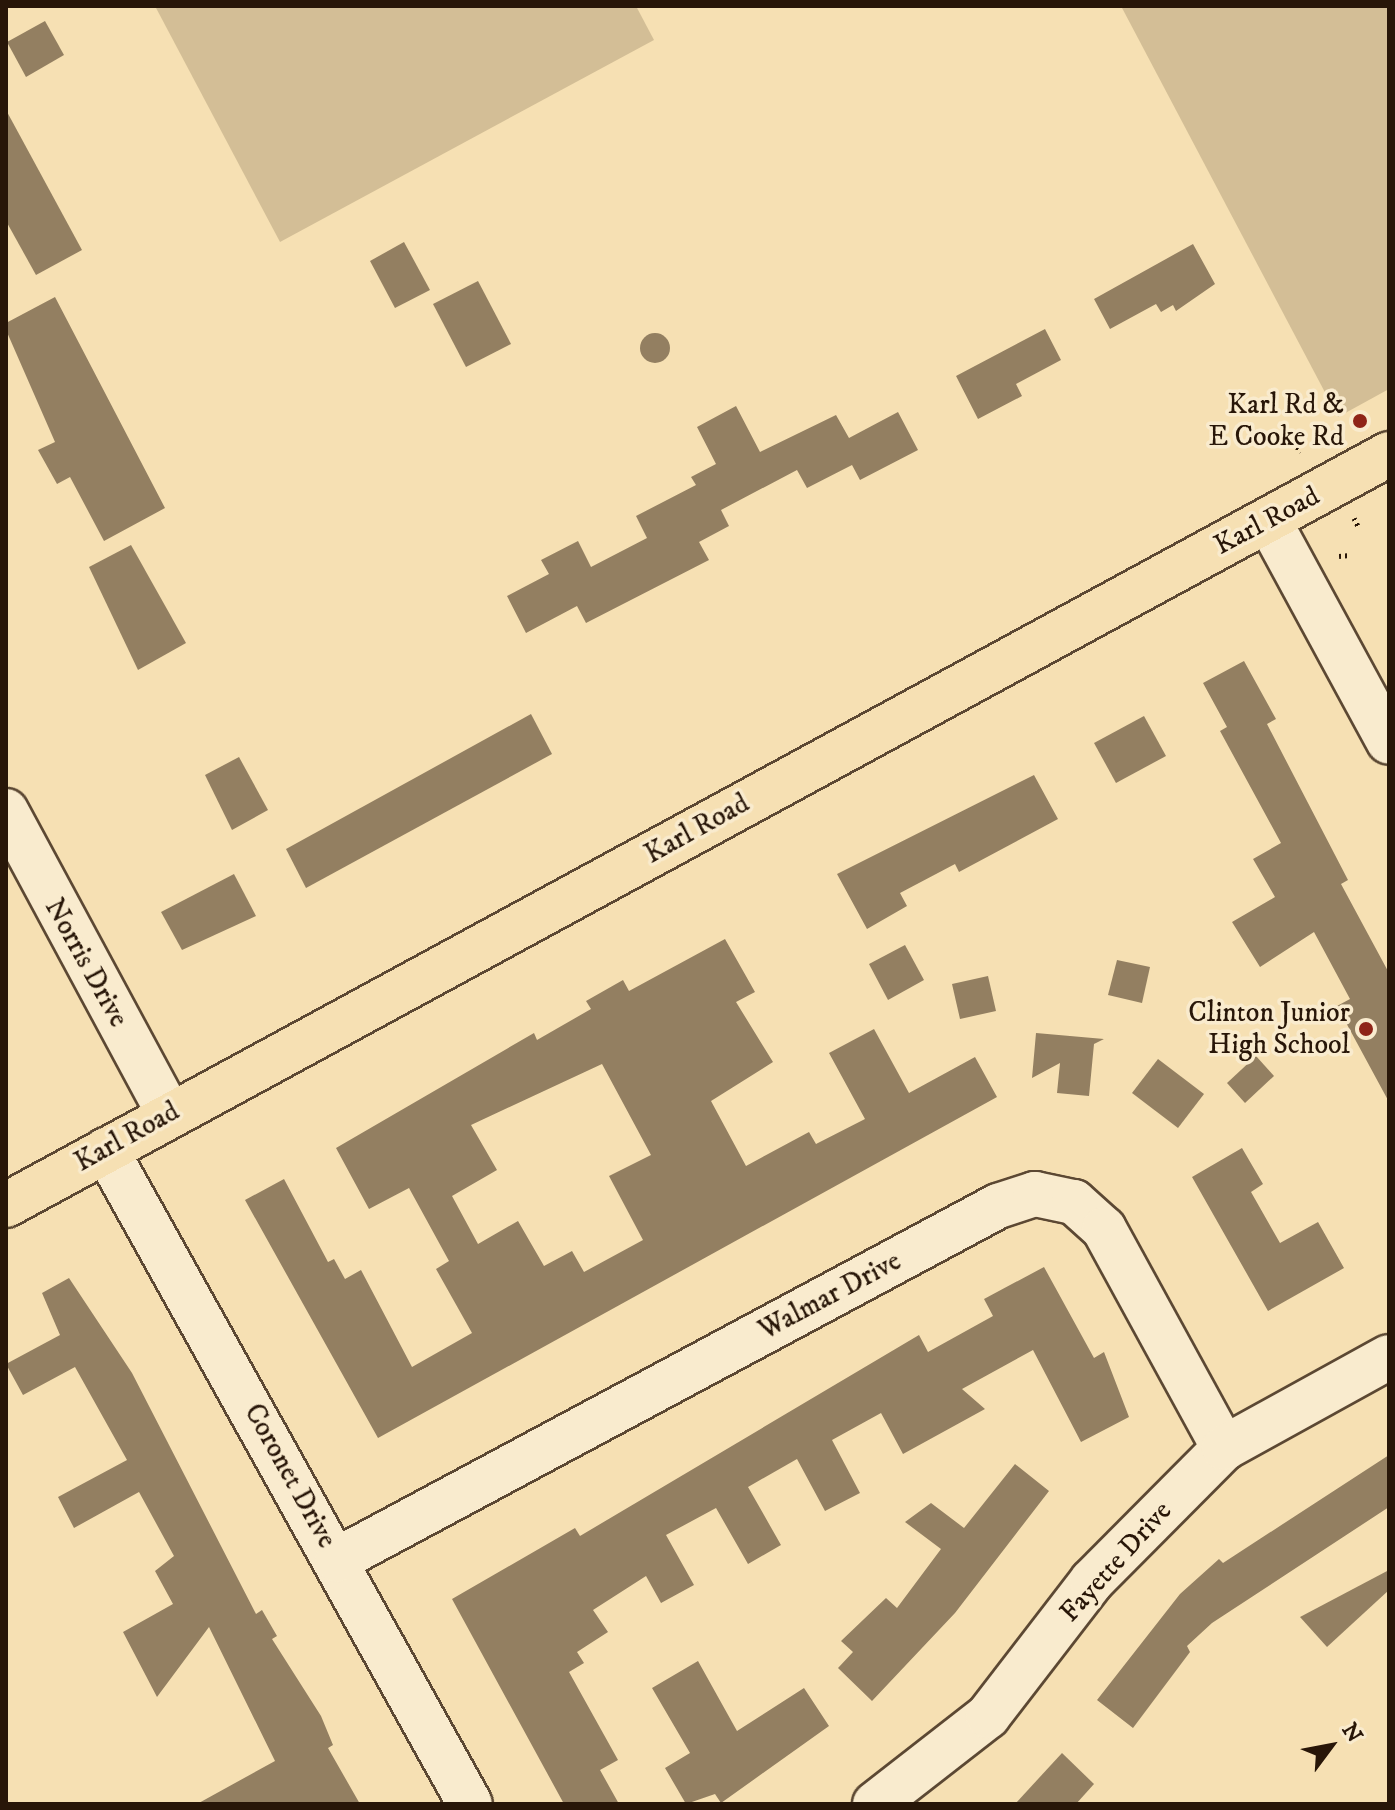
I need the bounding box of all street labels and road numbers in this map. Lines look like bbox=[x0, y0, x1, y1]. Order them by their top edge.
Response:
street label: Karl Road bbox=[1209, 479, 1325, 563]
street label: Karl Road bbox=[639, 787, 755, 871]
street label: Norris Drive bbox=[37, 893, 135, 1033]
street label: Karl Road bbox=[69, 1095, 185, 1179]
street label: Walmar Drive bbox=[753, 1245, 907, 1347]
street label: Coronet Drive bbox=[237, 1398, 343, 1554]
street label: Fayette Drive bbox=[1053, 1495, 1179, 1629]

